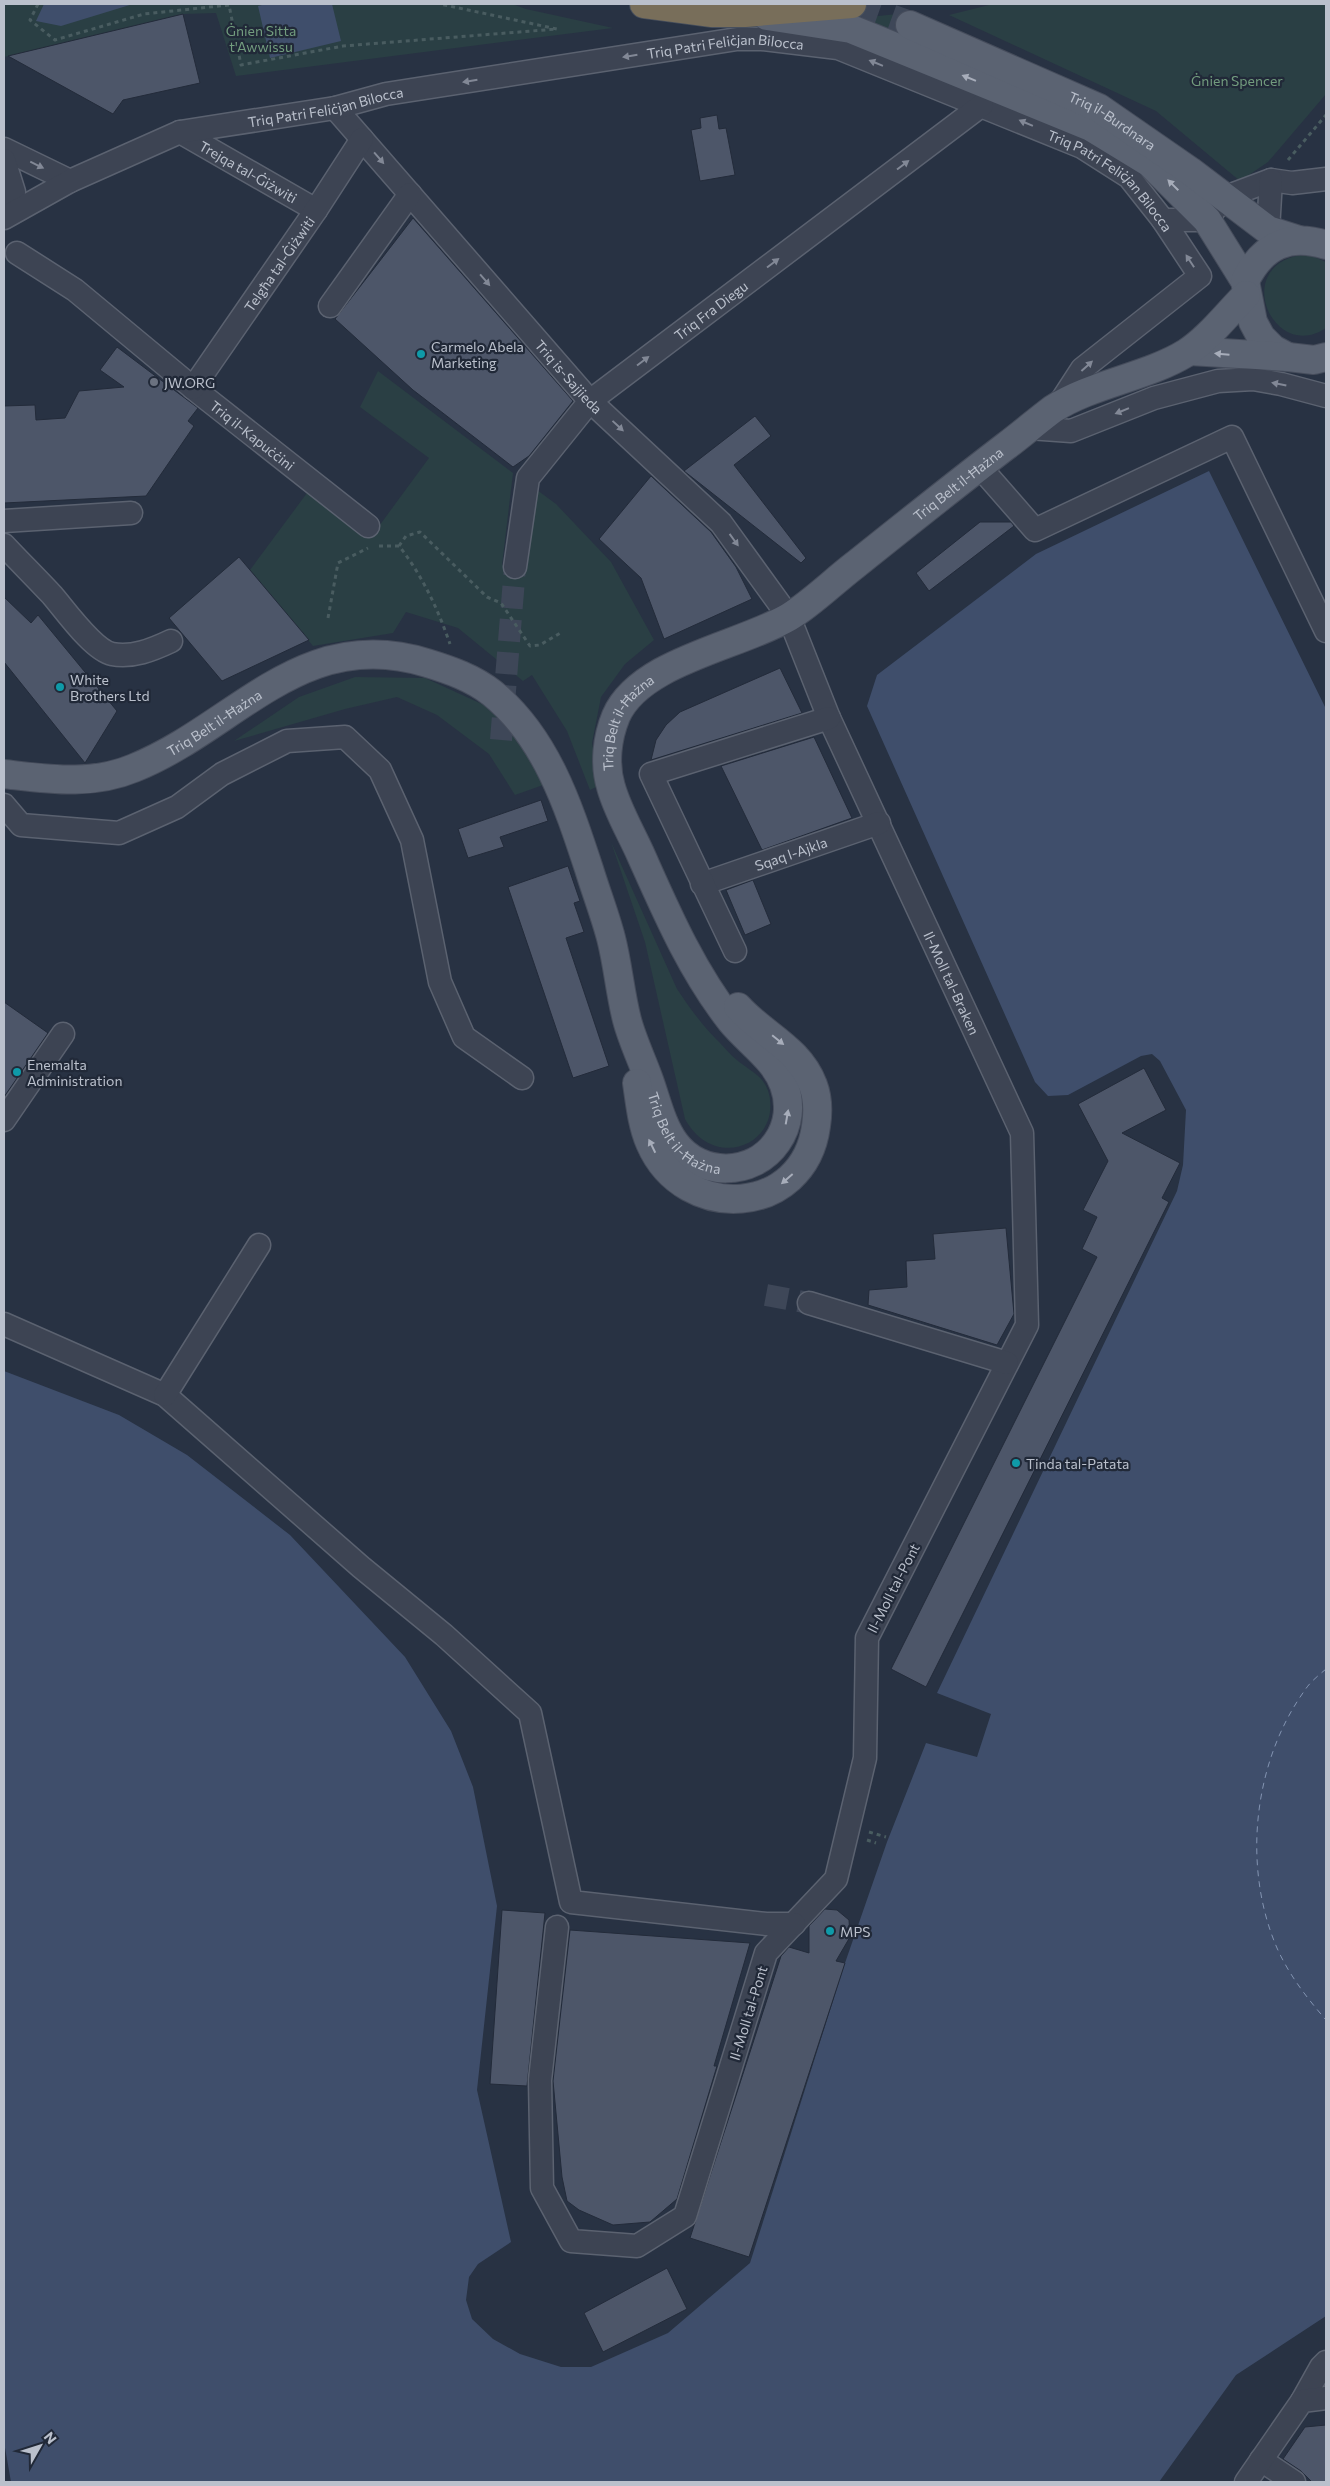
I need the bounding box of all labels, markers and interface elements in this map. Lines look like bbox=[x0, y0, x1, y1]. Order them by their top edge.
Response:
park label: Ġnien Sitta t'Awwissu bbox=[226, 22, 296, 55]
street label: Triq Patri Feliċjan Bilocca bbox=[646, 30, 805, 62]
one-way arrow bbox=[622, 52, 638, 60]
one-way arrow bbox=[868, 59, 883, 67]
park label: Ġnien Spencer bbox=[1191, 72, 1283, 89]
one-way arrow bbox=[962, 73, 976, 81]
one-way arrow bbox=[461, 77, 477, 85]
street label: Triq Patri Feliċjan Bilocca bbox=[247, 83, 404, 130]
street label: Triq il-Burdnara bbox=[1066, 87, 1159, 153]
one-way arrow bbox=[1019, 119, 1034, 127]
street label: Triq Patri Feliċjan Bilocca bbox=[1045, 126, 1177, 234]
street label: Trejqa tal-Ġiżwiti bbox=[197, 137, 300, 206]
one-way arrow bbox=[373, 151, 384, 164]
one-way arrow bbox=[896, 160, 910, 170]
one-way arrow bbox=[30, 161, 44, 169]
one-way arrow bbox=[1167, 180, 1179, 192]
street label: Telgħa tal-Ġiżwiti bbox=[240, 213, 318, 315]
one-way arrow bbox=[1185, 254, 1195, 268]
one-way arrow bbox=[766, 258, 780, 268]
one-way arrow bbox=[480, 274, 491, 287]
street label: Triq Fra Diegu bbox=[670, 277, 751, 343]
street label: Triq is-Sajjieda bbox=[532, 336, 606, 417]
place label: Carmelo Abela Marketing bbox=[431, 338, 524, 371]
marker: Carmelo Abela Marketing bbox=[415, 348, 427, 360]
one-way arrow bbox=[1213, 350, 1229, 358]
one-way arrow bbox=[636, 356, 650, 366]
one-way arrow bbox=[1080, 360, 1092, 372]
place label: JW.ORG bbox=[164, 374, 215, 391]
marker: JW.ORG bbox=[148, 376, 160, 388]
one-way arrow bbox=[1271, 379, 1287, 387]
street label: Triq il-Kapuċċini bbox=[207, 396, 298, 473]
one-way arrow bbox=[1114, 407, 1129, 415]
one-way arrow bbox=[611, 420, 623, 432]
street label: Triq Belt il-Ħażna bbox=[909, 443, 1006, 524]
one-way arrow bbox=[728, 533, 739, 546]
street label: Triq Belt il-Ħażna bbox=[599, 670, 657, 772]
place label: White Brothers Ltd bbox=[70, 671, 150, 704]
marker: White Brothers Ltd bbox=[54, 681, 66, 693]
street label: Triq Belt il-Ħażna bbox=[164, 685, 265, 759]
street label: Sqaq l-Ajkla bbox=[752, 833, 829, 874]
street label: Il-Moll tal-Braken bbox=[921, 928, 983, 1037]
one-way arrow bbox=[771, 1034, 784, 1045]
place label: Enemalta Administration bbox=[27, 1056, 122, 1089]
marker: Enemalta Administration bbox=[11, 1066, 23, 1078]
street label: Triq Belt il-Ħażna bbox=[645, 1090, 722, 1177]
one-way arrow bbox=[784, 1109, 792, 1125]
one-way arrow bbox=[648, 1139, 656, 1153]
one-way arrow bbox=[781, 1173, 793, 1185]
place label: Tinda tal-Patata bbox=[1026, 1455, 1129, 1472]
marker: Tinda tal-Patata bbox=[1010, 1457, 1022, 1469]
street label: Il-Moll tal-Pont bbox=[863, 1540, 923, 1636]
place label: MPS bbox=[840, 1923, 870, 1940]
marker: MPS bbox=[824, 1925, 836, 1937]
street label: Il-Moll tal-Pont bbox=[726, 1963, 771, 2062]
north arrow bbox=[15, 2421, 65, 2471]
text: N bbox=[41, 2428, 60, 2447]

